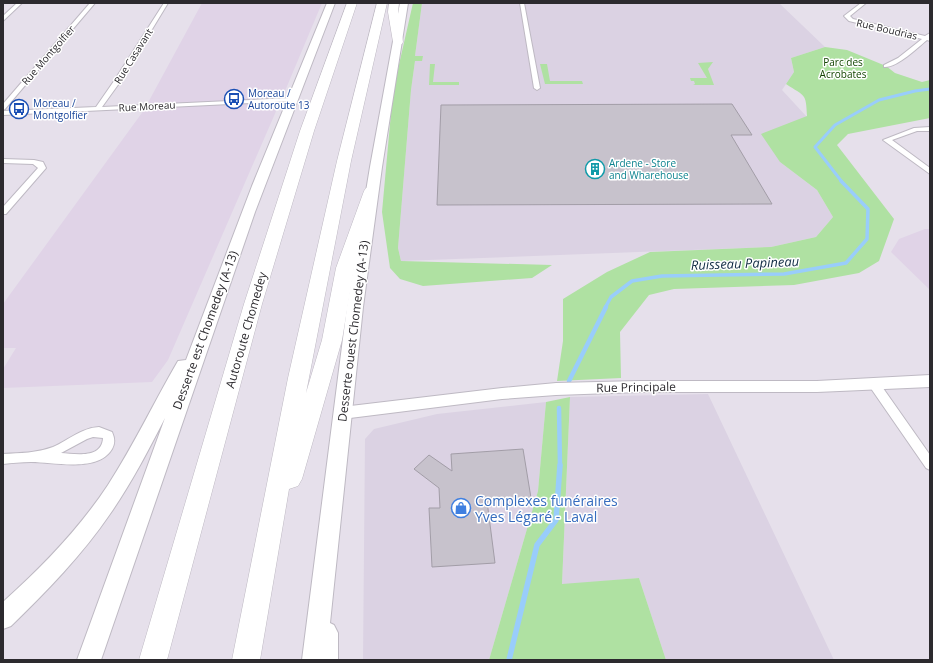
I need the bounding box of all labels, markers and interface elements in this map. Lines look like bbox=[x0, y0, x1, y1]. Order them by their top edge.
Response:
street label: Rue Boudrias bbox=[855, 15, 919, 43]
street label: Rue Montgolfier bbox=[18, 22, 78, 88]
street label: Rue Casavant bbox=[110, 25, 156, 86]
park label: Parc des Acrobates bbox=[820, 55, 867, 81]
place label: Moreau / Autoroute 13 bbox=[248, 86, 310, 112]
bus stop icon: Moreau / Autoroute 13 bbox=[223, 88, 245, 110]
place label: Moreau / Montgolfier bbox=[33, 96, 87, 122]
bus stop icon: Moreau / Montgolfier bbox=[8, 98, 30, 120]
street label: Rue Moreau bbox=[118, 98, 176, 114]
place label: Ardene - Store and Wharehouse bbox=[609, 156, 689, 182]
building icon: Ardene - Store and Wharehouse bbox=[584, 158, 606, 180]
street label: Desserte ouest Chomedey (A-13) bbox=[333, 239, 373, 423]
street label: Desserte est Chomedey (A-13) bbox=[168, 248, 242, 412]
water label: Ruisseau Papineau bbox=[691, 252, 800, 274]
street label: Autoroute Chomedey bbox=[221, 269, 271, 390]
street label: Rue Principale bbox=[596, 378, 676, 396]
place label: Complexes funéraires Yves Légaré - Laval bbox=[475, 491, 618, 526]
shop icon: Complexes funéraires Yves Légaré - Laval bbox=[450, 497, 472, 519]

